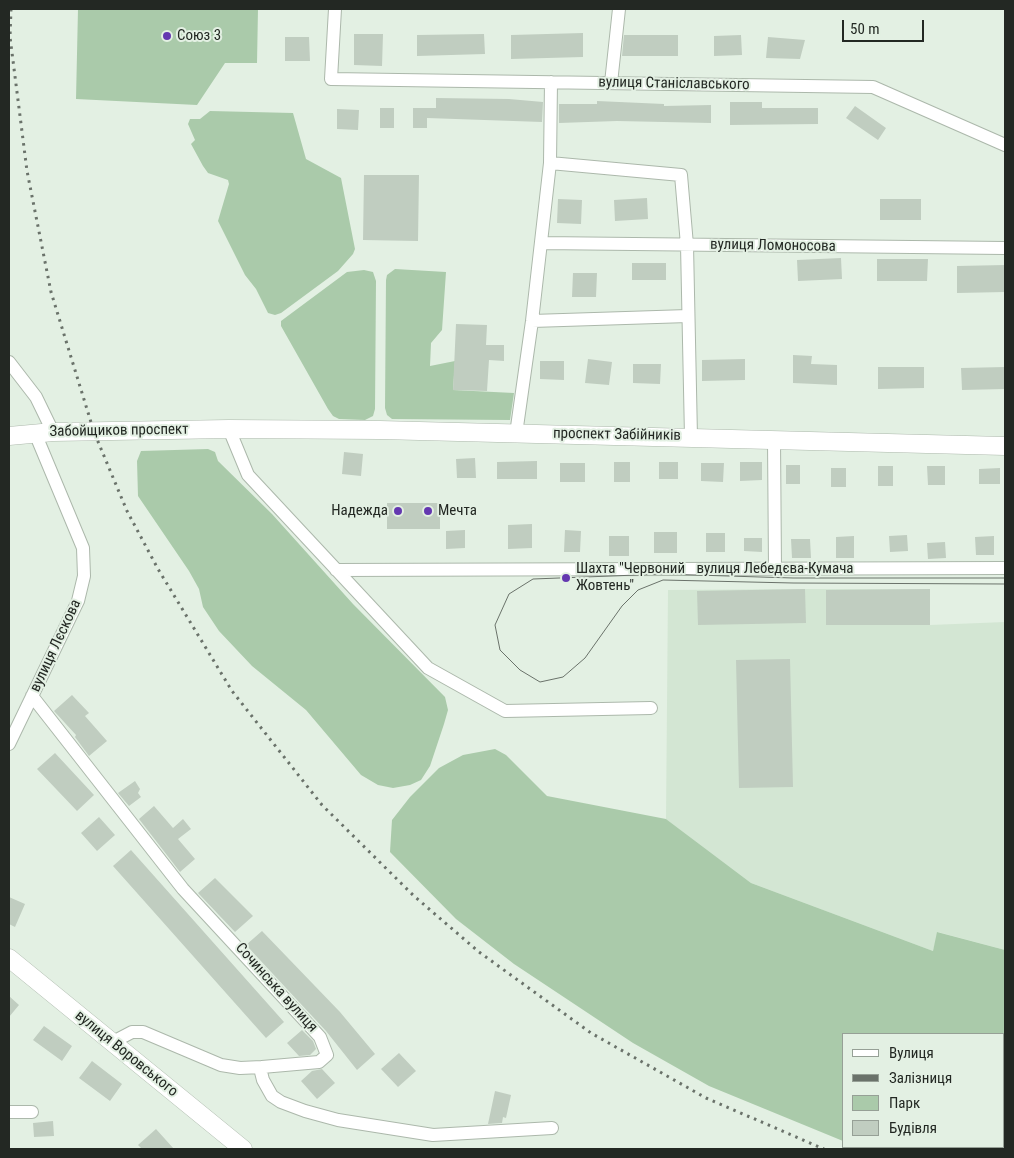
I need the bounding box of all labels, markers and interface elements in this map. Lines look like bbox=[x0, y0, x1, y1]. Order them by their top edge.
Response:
scale bar bbox=[844, 10, 926, 42]
text: 50 m bbox=[850, 20, 880, 38]
place label: Союз 3 bbox=[177, 27, 221, 45]
marker: Союз 3 bbox=[161, 30, 173, 42]
street label: вулиця Станіславського bbox=[598, 74, 750, 94]
street label: вулиця Ломоносова bbox=[710, 236, 836, 256]
street label: Забойщиков проспект bbox=[49, 421, 189, 441]
street label: проспект Забійників bbox=[553, 425, 681, 445]
place label: Надежда bbox=[331, 502, 388, 520]
place label: Мечта bbox=[438, 502, 477, 520]
marker: Надежда bbox=[392, 505, 404, 517]
marker: Мечта bbox=[422, 505, 434, 517]
place label: Шахта "Червоний Жовтень" bbox=[576, 560, 685, 595]
street label: вулиця Лебедєва-Кумача bbox=[696, 560, 854, 578]
marker: Шахта "Червоний Жовтень" bbox=[560, 572, 572, 584]
street label: вулиця Лєскова bbox=[27, 597, 85, 695]
street label: Сочинська вулиця bbox=[231, 939, 321, 1037]
street label: вулиця Воровського bbox=[71, 1007, 181, 1101]
legend bbox=[842, 1033, 1004, 1148]
text: Вулиця bbox=[889, 1044, 934, 1062]
text: Залізниця bbox=[889, 1069, 952, 1087]
text: Парк bbox=[889, 1094, 920, 1112]
text: Будівля bbox=[889, 1119, 937, 1137]

